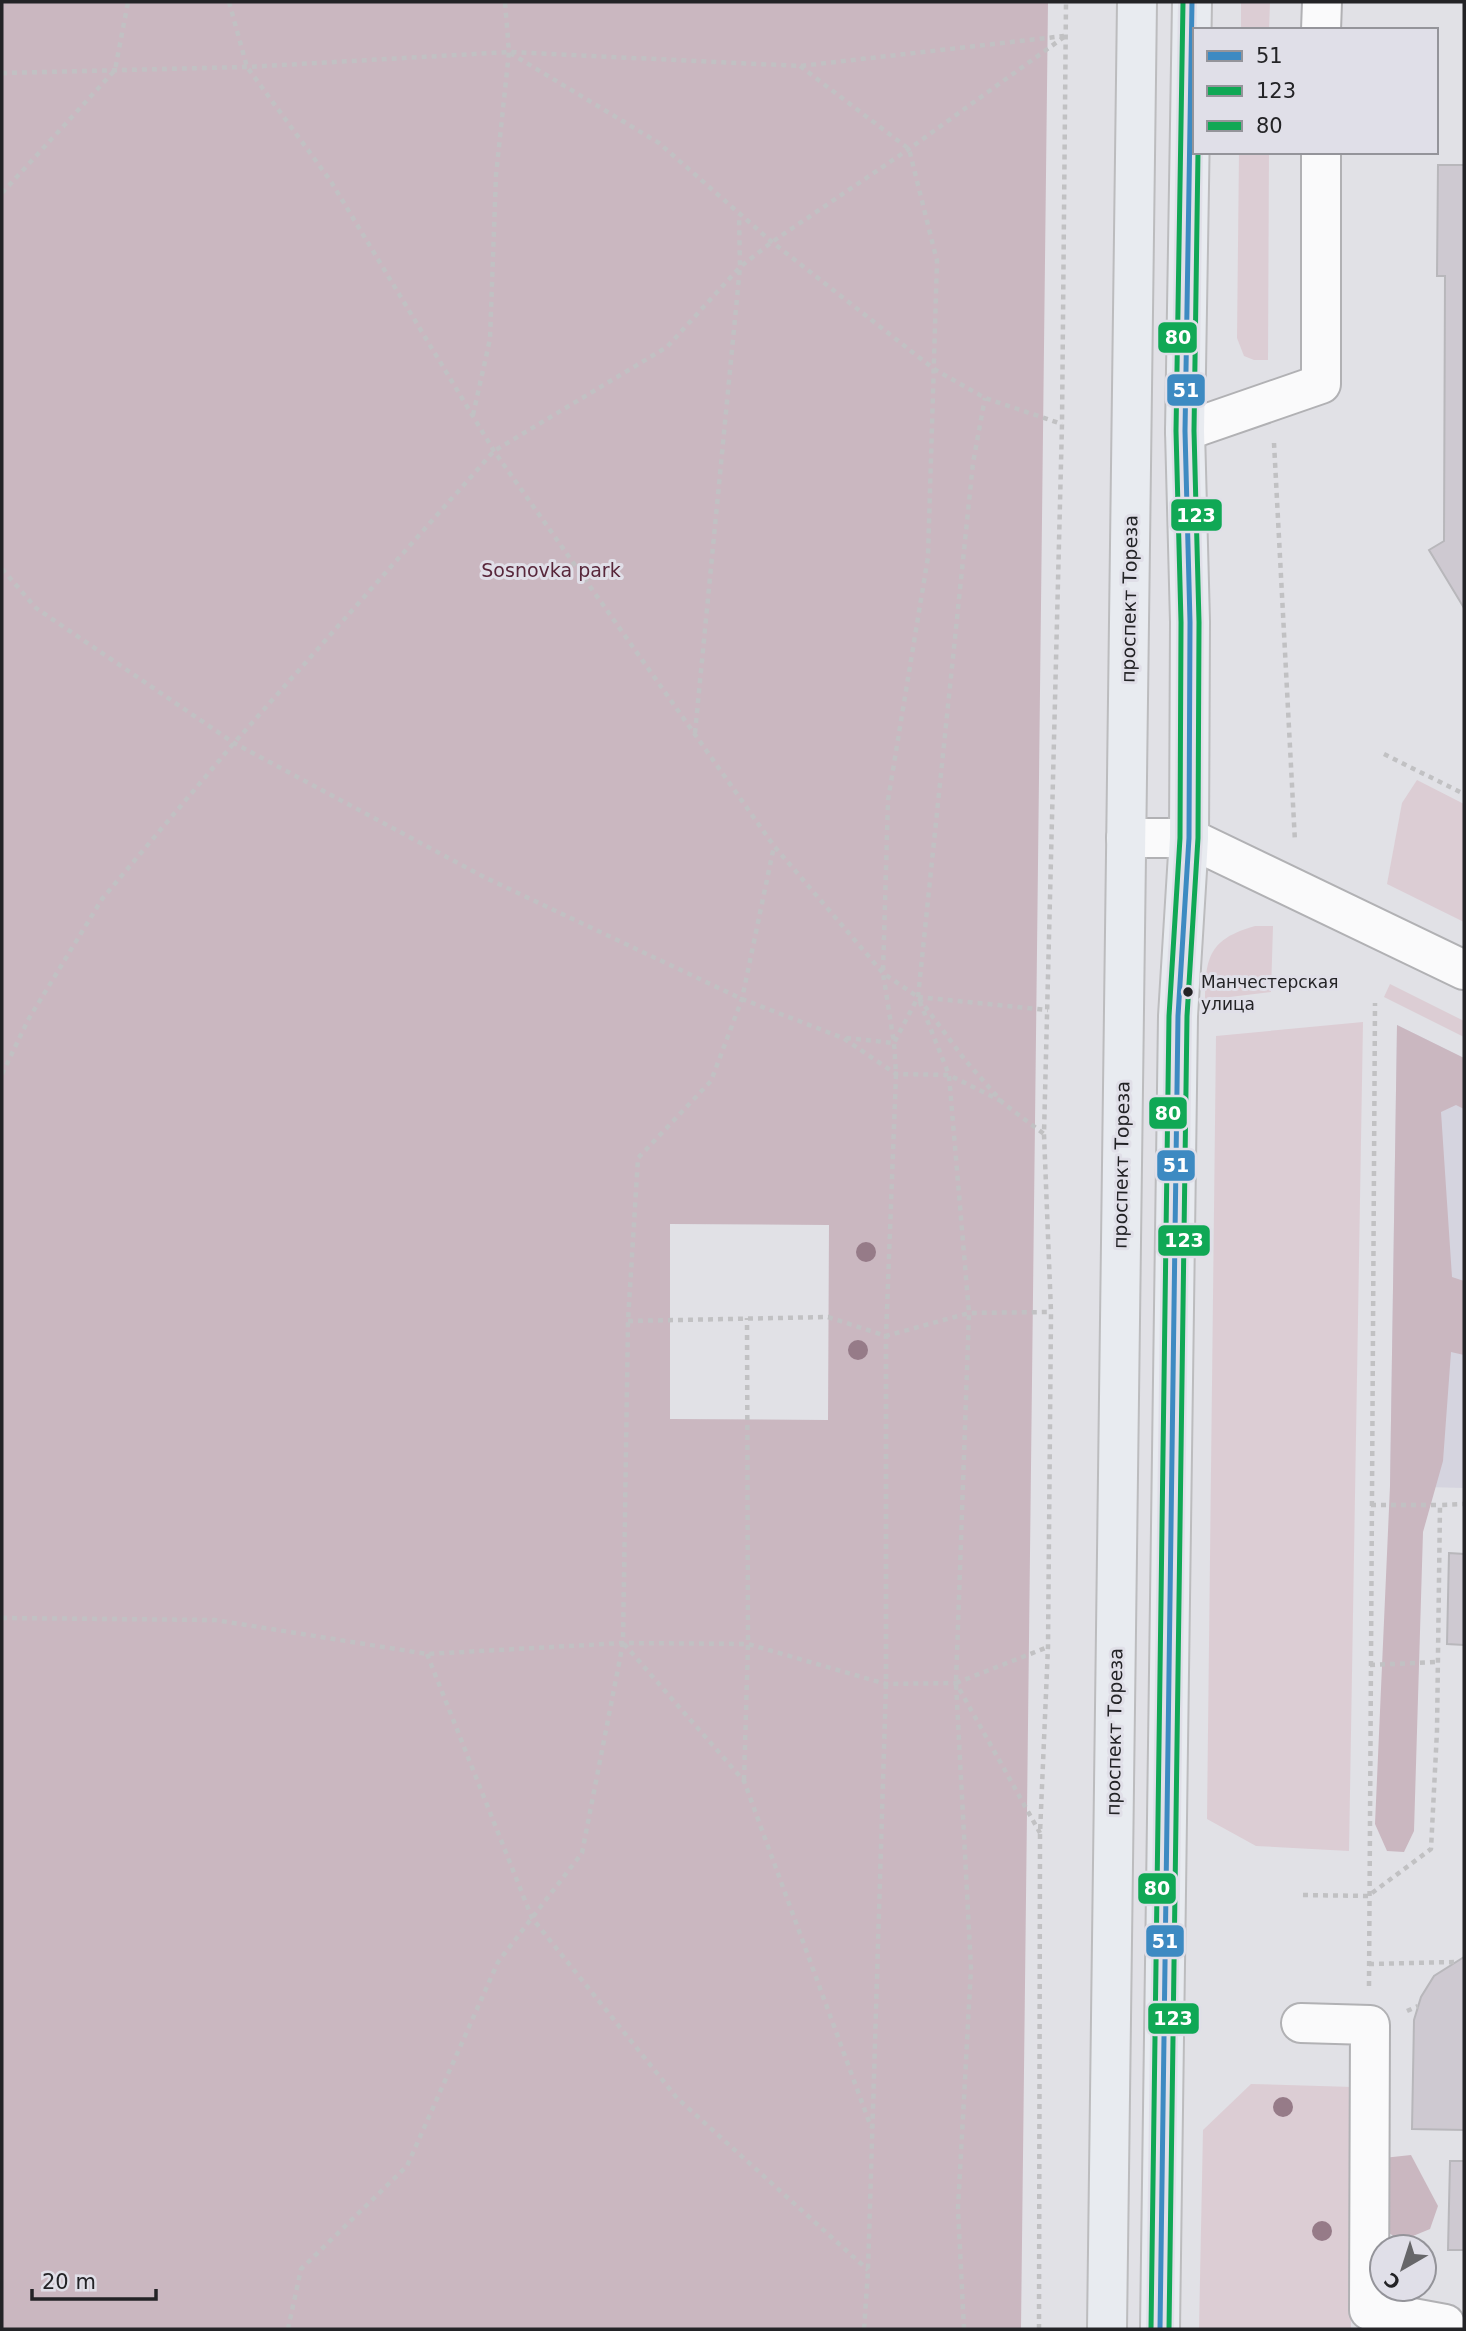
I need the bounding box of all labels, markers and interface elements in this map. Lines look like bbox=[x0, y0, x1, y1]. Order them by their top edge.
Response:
legend bbox=[1193, 28, 1438, 154]
text: 51 bbox=[1256, 44, 1283, 68]
text: 123 bbox=[1256, 79, 1296, 103]
text: 80 bbox=[1256, 114, 1283, 138]
line badge: 80 bbox=[1157, 321, 1198, 354]
text: 80 bbox=[1165, 326, 1191, 348]
line badge: 51 bbox=[1166, 373, 1206, 407]
text: 51 bbox=[1173, 379, 1199, 401]
line badge: 123 bbox=[1170, 498, 1223, 532]
text: 123 bbox=[1176, 504, 1216, 526]
street label: проспект Тореза bbox=[1117, 515, 1141, 683]
park label: Sosnovka park bbox=[481, 559, 621, 581]
place label: Манчестерская улица bbox=[1201, 972, 1338, 1014]
marker: Манчестерская улица bbox=[1181, 985, 1195, 999]
street label: проспект Тореза bbox=[1109, 1081, 1133, 1249]
line badge: 80 bbox=[1148, 1096, 1188, 1130]
text: 80 bbox=[1155, 1102, 1181, 1124]
line badge: 51 bbox=[1156, 1149, 1196, 1182]
text: 51 bbox=[1163, 1154, 1189, 1176]
line badge: 123 bbox=[1157, 1224, 1211, 1257]
text: 123 bbox=[1164, 1229, 1204, 1251]
street label: проспект Тореза bbox=[1102, 1648, 1126, 1816]
line badge: 80 bbox=[1137, 1872, 1177, 1905]
text: 80 bbox=[1144, 1877, 1170, 1899]
line badge: 51 bbox=[1145, 1924, 1185, 1958]
text: 51 bbox=[1152, 1930, 1178, 1952]
line badge: 123 bbox=[1147, 2002, 1200, 2035]
text: 123 bbox=[1153, 2007, 1193, 2029]
north arrow bbox=[1368, 2233, 1438, 2303]
scale bar bbox=[32, 2258, 156, 2302]
text: С bbox=[1380, 2268, 1405, 2294]
text: 20 m bbox=[42, 2270, 96, 2294]

